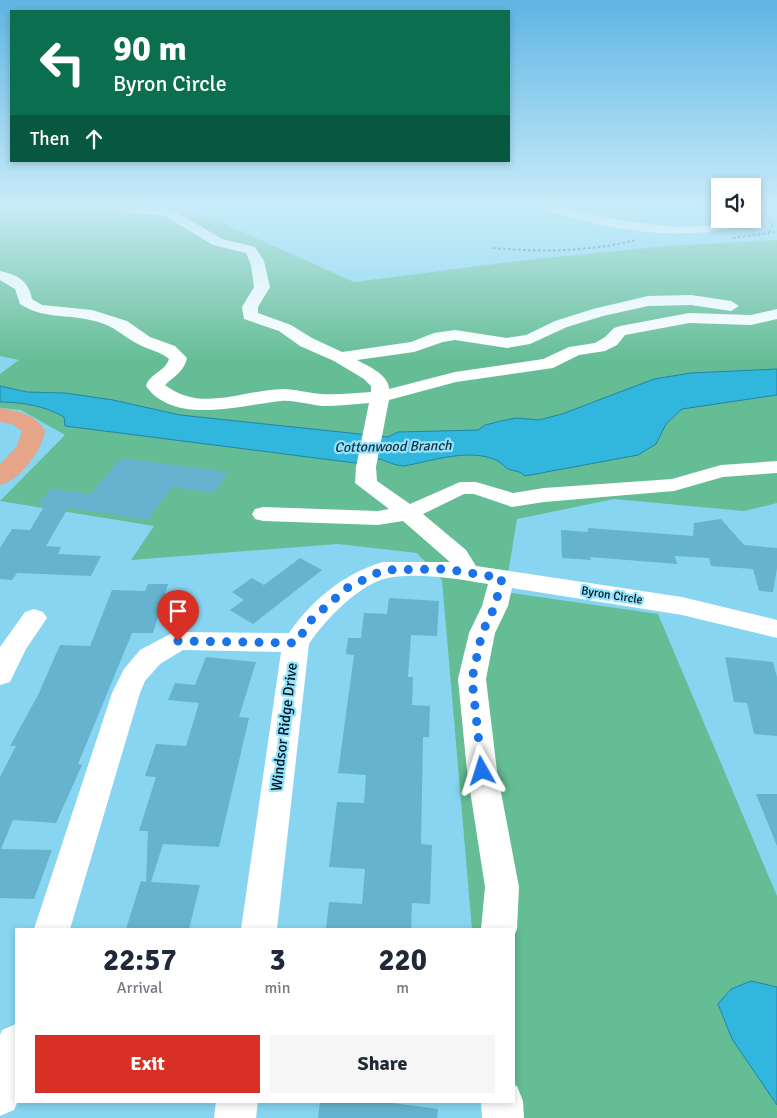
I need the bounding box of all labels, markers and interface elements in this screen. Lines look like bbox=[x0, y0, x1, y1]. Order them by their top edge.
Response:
text: 90 m bbox=[113, 27, 187, 70]
icon: left bbox=[30, 30, 95, 95]
text: Byron Circle bbox=[113, 70, 227, 97]
icon: ahead bbox=[80, 125, 108, 153]
text: Then bbox=[30, 127, 70, 151]
map controls bbox=[711, 178, 761, 228]
button: sound bbox=[711, 178, 761, 228]
water label: Cottonwood Branch bbox=[334, 437, 452, 456]
street label: Byron Circle bbox=[580, 583, 644, 608]
pin bbox=[157, 590, 199, 641]
icon: arrive bbox=[164, 597, 192, 625]
street label: Windsor Ridge Drive bbox=[267, 662, 301, 792]
position arrow bbox=[455, 744, 507, 796]
text: 22:57 bbox=[103, 942, 177, 979]
text: 3 bbox=[269, 942, 286, 979]
text: 220 bbox=[378, 942, 427, 979]
text: Arrival bbox=[117, 978, 163, 998]
text: min bbox=[265, 978, 290, 998]
text: m bbox=[396, 978, 409, 998]
button: Exit bbox=[35, 1035, 260, 1093]
button: Share bbox=[270, 1035, 495, 1093]

